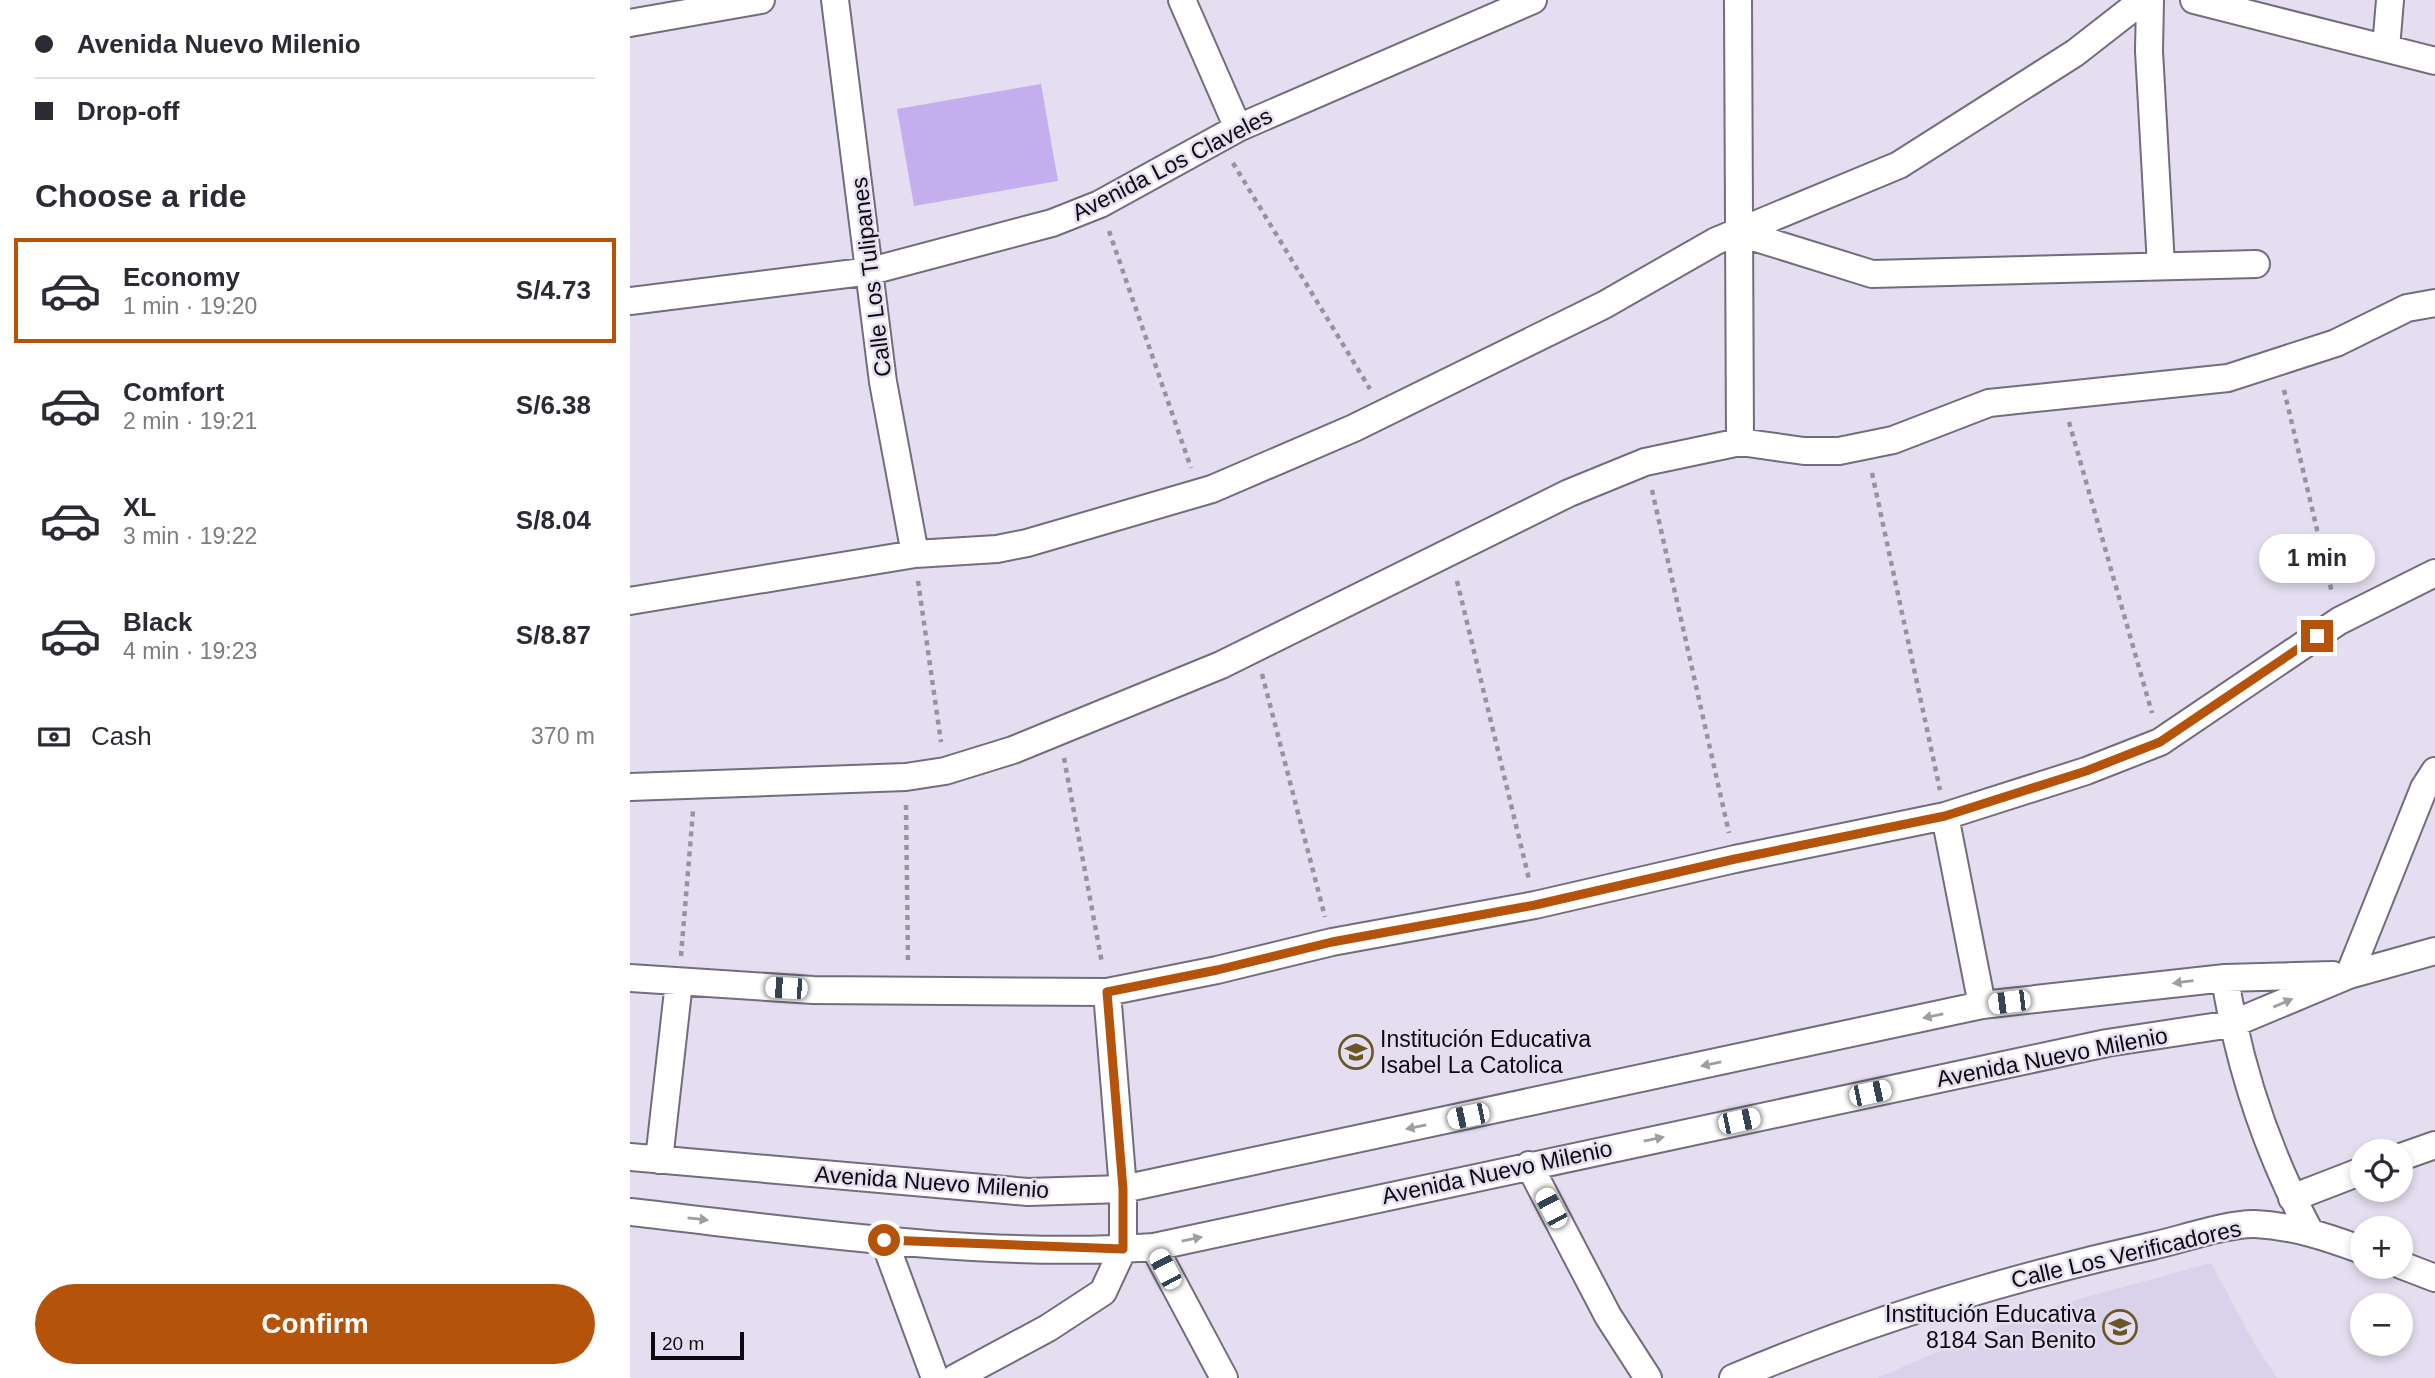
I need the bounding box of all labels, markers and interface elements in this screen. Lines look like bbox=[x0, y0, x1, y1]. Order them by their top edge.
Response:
text: Avenida Nuevo Milenio bbox=[77, 29, 361, 59]
text: Drop-off bbox=[77, 96, 180, 126]
street label: Avenida Los Claveles bbox=[1068, 102, 1276, 226]
street label: Calle Los Tulipanes bbox=[846, 176, 896, 378]
text: Choose a ride bbox=[35, 178, 247, 214]
icon: car bbox=[39, 259, 102, 322]
text: Economy bbox=[123, 262, 240, 292]
text: S/4.73 bbox=[516, 275, 591, 305]
text: 1 min · 19:20 bbox=[123, 293, 257, 319]
icon: car bbox=[39, 374, 102, 437]
text: Comfort bbox=[123, 377, 224, 407]
text: S/6.38 bbox=[516, 390, 591, 420]
text: 2 min · 19:21 bbox=[123, 408, 257, 434]
icon: car bbox=[39, 489, 102, 552]
text: XL bbox=[123, 492, 156, 522]
text: S/8.04 bbox=[516, 505, 591, 535]
text: 3 min · 19:22 bbox=[123, 523, 257, 549]
callout: 1 min bbox=[2259, 534, 2375, 584]
text: 1 min bbox=[2287, 545, 2347, 571]
icon: car bbox=[39, 604, 102, 667]
text: Black bbox=[123, 607, 192, 637]
text: S/8.87 bbox=[516, 620, 591, 650]
route end bbox=[2301, 620, 2333, 652]
text: 4 min · 19:23 bbox=[123, 638, 257, 664]
icon: cash bbox=[35, 718, 73, 756]
text: Cash bbox=[91, 721, 152, 751]
text: 370 m bbox=[531, 723, 595, 749]
car bbox=[765, 976, 808, 1000]
one-way arrow bbox=[2171, 977, 2193, 988]
car bbox=[1987, 989, 2032, 1015]
one-way arrow bbox=[2272, 997, 2293, 1008]
one-way arrow bbox=[1922, 1010, 1944, 1021]
street label: Avenida Nuevo Milenio bbox=[1934, 1022, 2170, 1092]
place label: Institución Educativa Isabel La Catolica bbox=[1380, 1026, 1591, 1078]
school or university icon: Institución Educativa Isabel La Catolica bbox=[1337, 1033, 1375, 1071]
one-way arrow bbox=[1700, 1058, 1722, 1069]
car bbox=[1848, 1078, 1893, 1108]
car bbox=[1446, 1101, 1491, 1131]
car bbox=[1717, 1106, 1762, 1136]
one-way arrow bbox=[1405, 1121, 1427, 1132]
one-way arrow bbox=[1643, 1133, 1665, 1144]
street label: Avenida Nuevo Milenio bbox=[1379, 1135, 1615, 1209]
map controls bbox=[2350, 1139, 2413, 1356]
button: locate bbox=[2350, 1139, 2413, 1202]
street label: Avenida Nuevo Milenio bbox=[814, 1161, 1050, 1203]
car bbox=[1532, 1185, 1571, 1231]
one-way arrow bbox=[687, 1214, 709, 1225]
street label: Calle Los Verificadores bbox=[2008, 1215, 2244, 1293]
button: + bbox=[2350, 1216, 2413, 1279]
route start bbox=[868, 1224, 900, 1256]
one-way arrow bbox=[1182, 1233, 1204, 1244]
car bbox=[1146, 1246, 1185, 1292]
button: Confirm bbox=[35, 1284, 595, 1364]
button: − bbox=[2350, 1293, 2413, 1356]
place label: Institución Educativa 8184 San Benito bbox=[1885, 1301, 2096, 1353]
school or university icon: Institución Educativa 8184 San Benito bbox=[2101, 1308, 2139, 1346]
scale bar bbox=[651, 1329, 744, 1361]
text: 20 m bbox=[662, 1333, 704, 1354]

